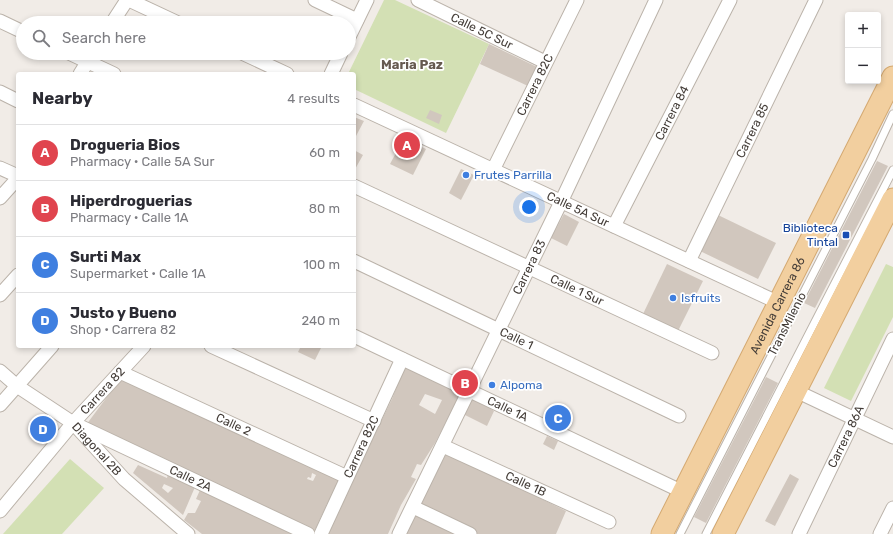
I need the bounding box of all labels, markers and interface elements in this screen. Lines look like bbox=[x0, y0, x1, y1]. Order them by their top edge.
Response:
street label: Calle 5C Sur bbox=[448, 10, 516, 52]
map controls bbox=[845, 12, 881, 84]
button: + bbox=[845, 12, 881, 48]
search box bbox=[16, 16, 356, 60]
icon: search bbox=[30, 27, 52, 49]
text: Search here bbox=[62, 29, 146, 47]
button: − bbox=[845, 48, 881, 84]
street label: Carrera 82C bbox=[514, 52, 556, 118]
district label: Maria Paz bbox=[381, 57, 443, 72]
street label: Carrera 84 bbox=[652, 83, 692, 143]
text: Nearby bbox=[32, 88, 93, 108]
text: 4 results bbox=[287, 91, 340, 106]
street label: Carrera 85 bbox=[733, 101, 772, 160]
pin: A bbox=[394, 130, 420, 160]
text: Drogueria Bios bbox=[70, 136, 180, 154]
text: A bbox=[40, 145, 50, 160]
text: 60 m bbox=[309, 145, 340, 160]
text: Pharmacy · Calle 5A Sur bbox=[70, 154, 214, 169]
place label: Frutes Parrilla bbox=[474, 168, 552, 182]
marker: Frutes Parrilla bbox=[461, 170, 471, 180]
street label: Calle 5A Sur bbox=[544, 189, 612, 230]
text: Hiperdroguerias bbox=[70, 192, 192, 210]
your location bbox=[519, 197, 539, 217]
text: B bbox=[40, 201, 50, 216]
text: 80 m bbox=[309, 201, 340, 216]
text: Pharmacy · Calle 1A bbox=[70, 210, 188, 225]
place label: Biblioteca Tintal bbox=[783, 221, 838, 249]
marker: Biblioteca Tintal bbox=[841, 230, 851, 240]
street label: Carrera 83 bbox=[510, 237, 549, 297]
text: Surti Max bbox=[70, 248, 141, 266]
street label: Avenida Carrera 86 bbox=[747, 255, 808, 356]
text: C bbox=[40, 257, 50, 272]
text: 100 m bbox=[303, 257, 340, 272]
text: Supermarket · Calle 1A bbox=[70, 266, 206, 281]
street label: Calle 1 Sur bbox=[548, 271, 606, 309]
street label: TransMilenio bbox=[765, 290, 809, 358]
place label: Isfruits bbox=[681, 291, 721, 305]
marker: Isfruits bbox=[668, 293, 678, 303]
text: Justo y Bueno bbox=[70, 304, 177, 322]
text: D bbox=[40, 313, 50, 328]
text: 240 m bbox=[301, 313, 340, 328]
text: Shop · Carrera 82 bbox=[70, 322, 176, 337]
street label: Calle 1 bbox=[498, 325, 535, 352]
street label: Carrera 82 bbox=[77, 364, 128, 417]
pin: B bbox=[452, 368, 478, 398]
place label: Alpoma bbox=[500, 378, 542, 392]
marker: Alpoma bbox=[487, 380, 497, 390]
street label: Calle 1A bbox=[485, 393, 530, 424]
pin: C bbox=[545, 403, 571, 433]
street label: Carrera 86A bbox=[825, 403, 867, 470]
street label: Calle 2 bbox=[214, 410, 253, 439]
street label: Carrera 82C bbox=[341, 413, 382, 480]
pin: D bbox=[30, 414, 56, 444]
street label: Diagonal 2B bbox=[69, 420, 124, 478]
street label: Calle 2A bbox=[167, 463, 214, 495]
street label: Calle 1B bbox=[503, 468, 548, 499]

